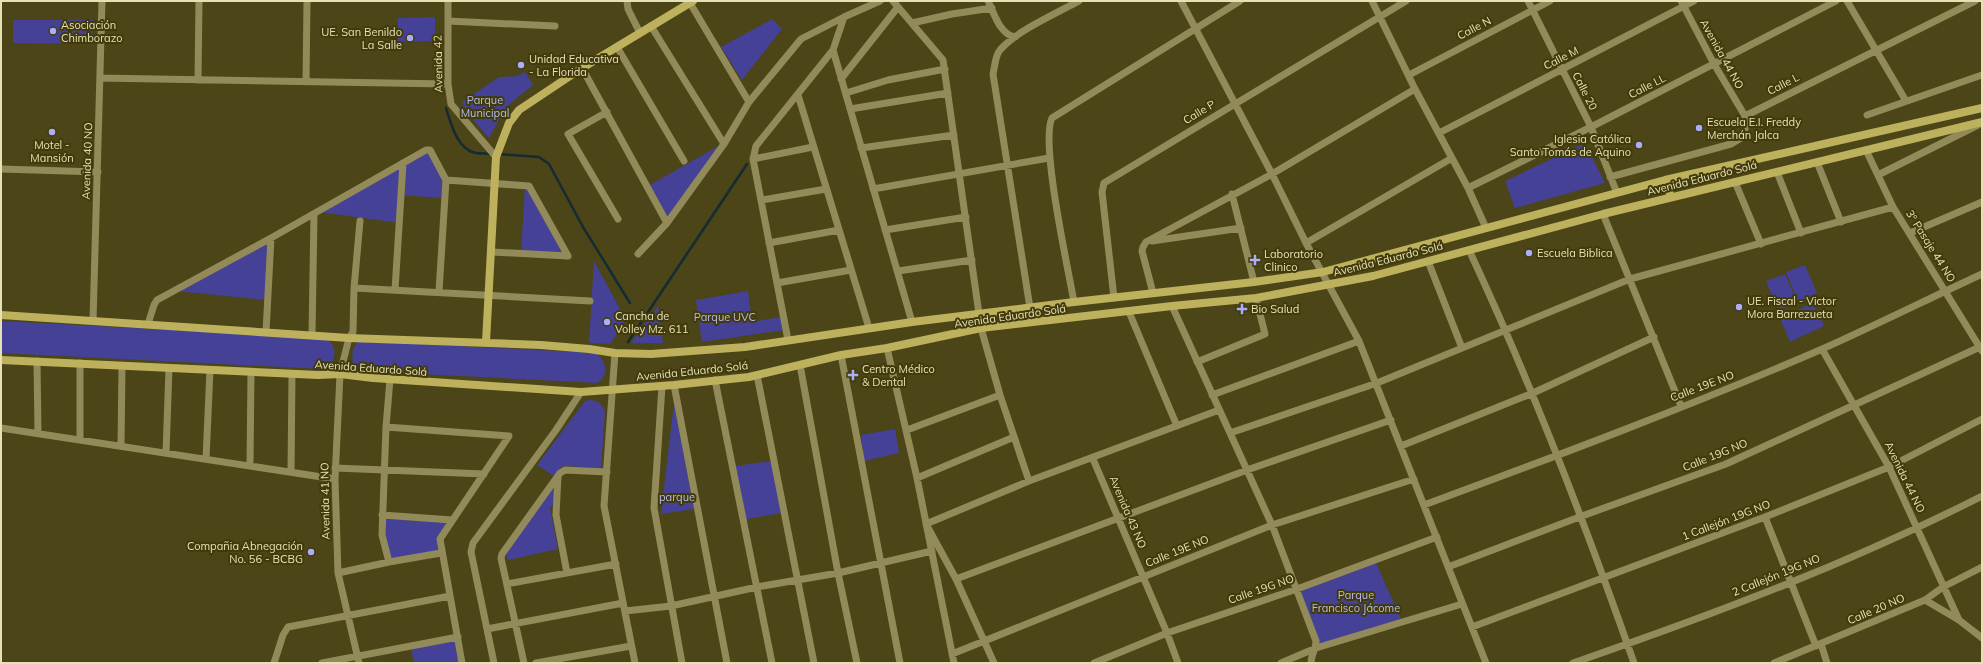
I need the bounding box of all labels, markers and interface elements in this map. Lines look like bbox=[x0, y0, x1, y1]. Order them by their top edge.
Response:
street label: Calle N bbox=[1455, 13, 1493, 43]
street label: Avenida 44 NO bbox=[1697, 17, 1747, 91]
place label: Asociación Chimborazo bbox=[61, 18, 123, 45]
place label: UE. San Benildo La Salle bbox=[321, 25, 402, 52]
marker: Asociación Chimborazo bbox=[48, 26, 58, 36]
marker: UE. San Benildo La Salle bbox=[405, 33, 415, 43]
street label: Avenida 42 bbox=[430, 35, 446, 93]
street label: Calle M bbox=[1541, 43, 1581, 73]
place label: Unidad Educativa - La Florida bbox=[529, 52, 619, 79]
marker: Unidad Educativa - La Florida bbox=[516, 60, 526, 70]
street label: Calle 20 bbox=[1569, 69, 1601, 113]
street label: Calle L bbox=[1765, 70, 1801, 98]
street label: Calle LL bbox=[1626, 71, 1668, 101]
park label: Parque Municipal bbox=[461, 93, 509, 120]
street label: Calle P bbox=[1180, 97, 1218, 127]
place label: Escuela E.I. Freddy Merchán Jalca bbox=[1707, 115, 1801, 142]
street label: Avenida 40 NO bbox=[79, 122, 95, 200]
marker: Escuela E.I. Freddy Merchán Jalca bbox=[1694, 123, 1704, 133]
marker: Motel - Mansión bbox=[47, 127, 57, 137]
place label: Iglesia Católica Santo Tomás de Aquino bbox=[1510, 132, 1631, 159]
place label: Motel - Mansión bbox=[30, 138, 74, 165]
marker: Iglesia Católica Santo Tomás de Aquino bbox=[1634, 140, 1644, 150]
street label: Avenida Eduardo Solá bbox=[1646, 158, 1758, 198]
street label: 3º Pasaje 44 NO bbox=[1903, 207, 1959, 285]
street label: Avenida Eduardo Solá bbox=[1332, 239, 1444, 279]
place label: Escuela Biblica bbox=[1537, 246, 1613, 260]
place label: Laboratorio Clinico bbox=[1264, 247, 1323, 274]
marker: Escuela Biblica bbox=[1524, 248, 1534, 258]
marker: Laboratorio Clinico bbox=[1249, 254, 1261, 266]
place label: UE. Fiscal - Victor Mora Barrezueta bbox=[1747, 294, 1836, 321]
street label: Avenida Eduardo Solá bbox=[953, 301, 1067, 331]
place label: Bio Salud bbox=[1251, 302, 1299, 316]
marker: UE. Fiscal - Victor Mora Barrezueta bbox=[1734, 302, 1744, 312]
marker: Bio Salud bbox=[1236, 303, 1248, 315]
place label: Cancha de Volley Mz. 611 bbox=[615, 309, 689, 336]
park label: Parque UVC bbox=[694, 310, 756, 324]
marker: Cancha de Volley Mz. 611 bbox=[602, 317, 612, 327]
street label: Avenida Eduardo Solá bbox=[314, 357, 428, 379]
street label: Avenida Eduardo Solá bbox=[635, 358, 749, 384]
place label: Centro Médico & Dental bbox=[862, 362, 935, 389]
street label: Calle 19E NO bbox=[1668, 367, 1736, 405]
marker: Centro Médico & Dental bbox=[847, 369, 859, 381]
street label: Calle 19G NO bbox=[1680, 436, 1750, 474]
street label: Avenida 44 NO bbox=[1882, 439, 1928, 515]
street label: Avenida 41 NO bbox=[317, 462, 333, 540]
street label: Avenida 43 NO bbox=[1106, 474, 1150, 550]
park label: parque bbox=[659, 490, 695, 504]
street label: 1 Callejón 19G NO bbox=[1680, 497, 1772, 543]
street label: Calle 19E NO bbox=[1143, 532, 1211, 570]
place label: Compañia Abnegación No. 56 - BCBG bbox=[187, 539, 303, 566]
marker: Compañia Abnegación No. 56 - BCBG bbox=[306, 547, 316, 557]
street label: 2 Callejón 19G NO bbox=[1730, 551, 1822, 599]
street label: Calle 19G NO bbox=[1226, 571, 1296, 607]
park label: Parque Francisco Jácome bbox=[1312, 588, 1400, 615]
street label: Calle 20 NO bbox=[1845, 591, 1907, 627]

